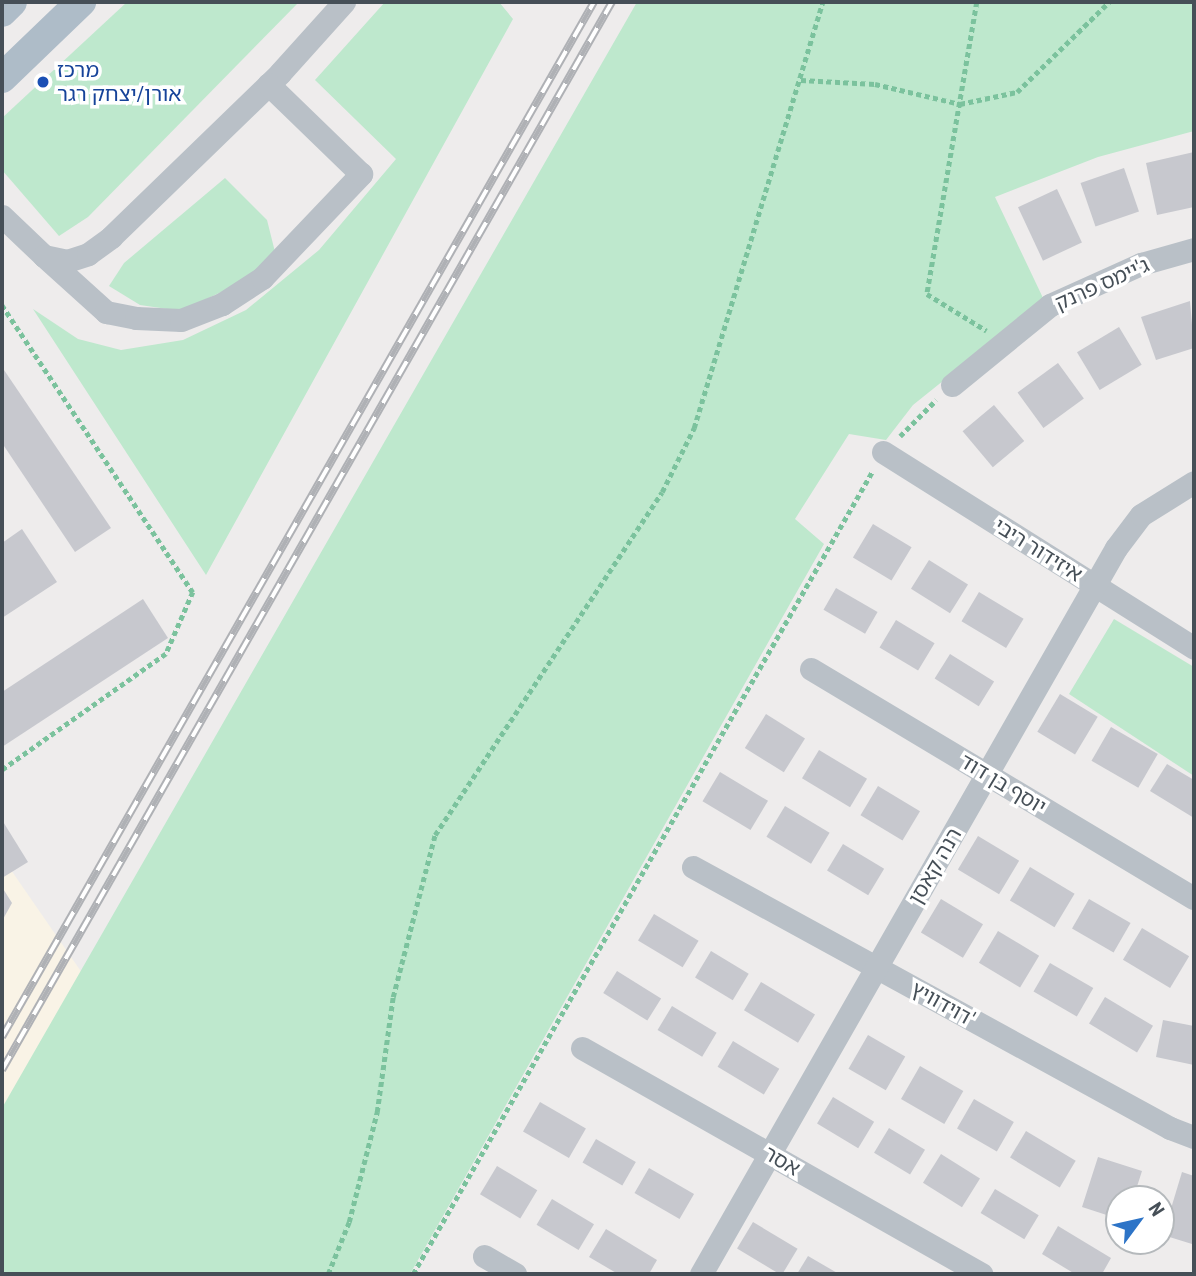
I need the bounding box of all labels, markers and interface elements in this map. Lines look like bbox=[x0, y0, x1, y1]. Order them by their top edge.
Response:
place label: מרכז אורן/יצחק רגר bbox=[57, 57, 182, 107]
marker: מרכז אורן/יצחק רגר bbox=[35, 74, 51, 90]
street label: ג'יימס פרנק bbox=[1051, 252, 1153, 316]
street label: איזידור ריבי bbox=[989, 513, 1087, 587]
street label: יוסף בן דוד bbox=[955, 749, 1051, 819]
street label: רנה קאסן bbox=[903, 823, 967, 909]
street label: דוידוויץ' bbox=[907, 976, 979, 1032]
street label: אסר bbox=[759, 1141, 805, 1181]
north arrow bbox=[1105, 1185, 1175, 1255]
text: N bbox=[1144, 1198, 1169, 1221]

